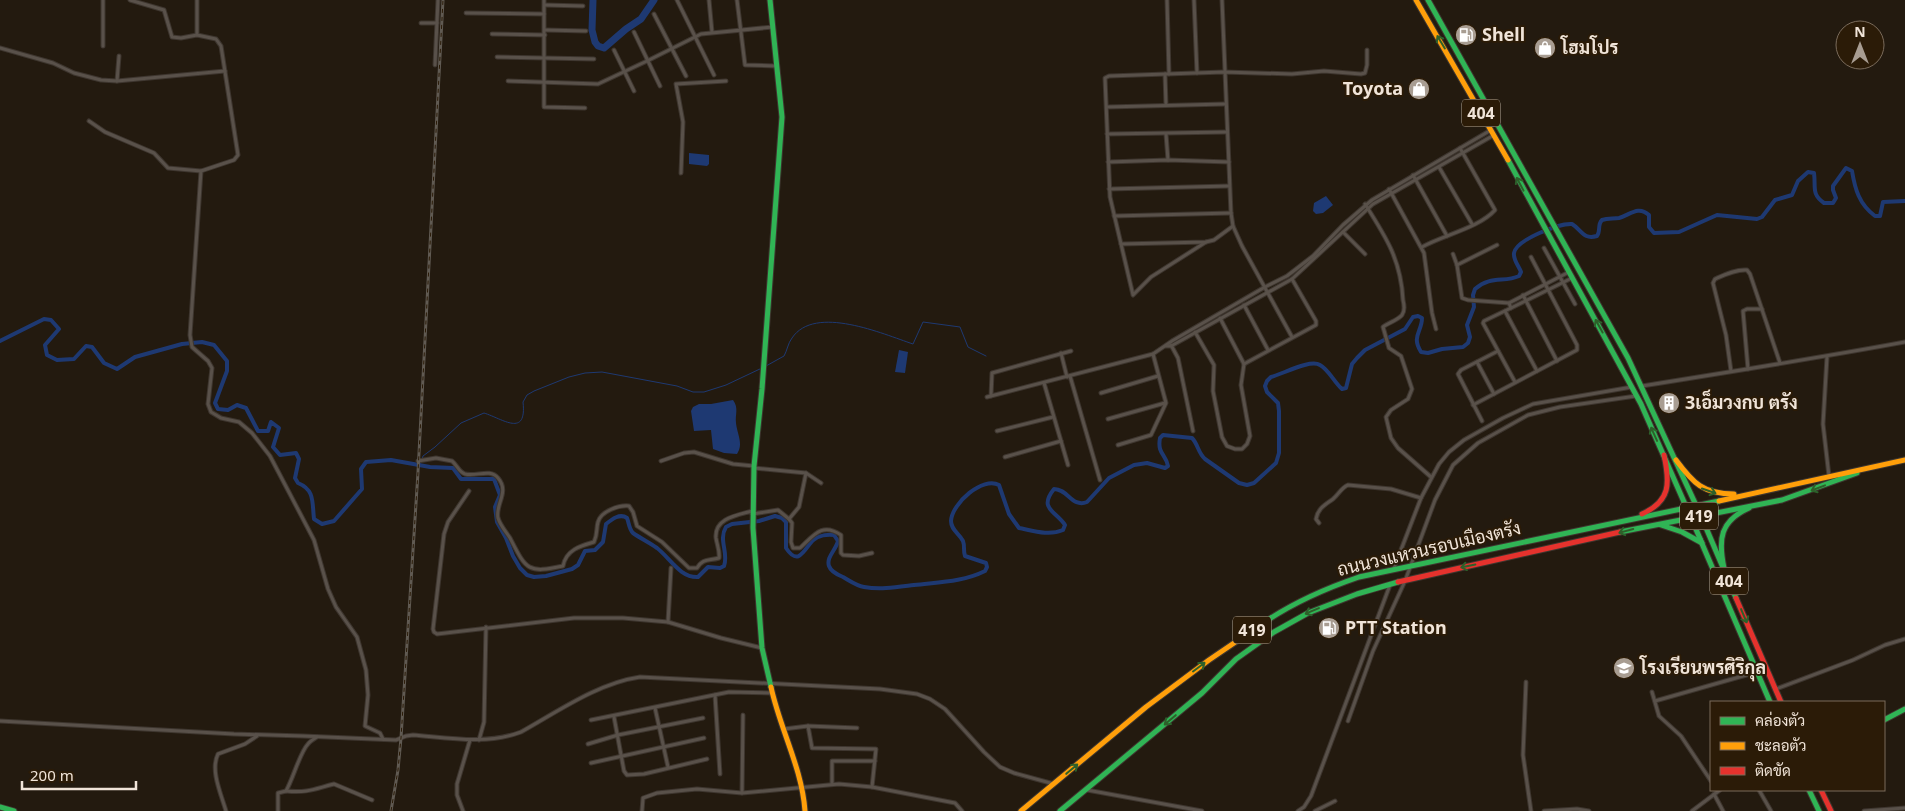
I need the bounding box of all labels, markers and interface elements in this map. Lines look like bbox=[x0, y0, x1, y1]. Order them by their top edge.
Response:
north arrow bbox=[1835, 20, 1885, 70]
place label: Shell bbox=[1482, 22, 1525, 46]
text: N bbox=[1854, 22, 1866, 41]
fuel station icon: Shell bbox=[1454, 23, 1478, 47]
place label: โฮมโปร bbox=[1560, 35, 1619, 59]
one-way arrow bbox=[1436, 36, 1446, 50]
shop icon: โฮมโปร bbox=[1533, 36, 1557, 60]
place label: Toyota bbox=[1343, 76, 1403, 100]
shop icon: Toyota bbox=[1407, 77, 1431, 101]
road number: 404 bbox=[1462, 100, 1500, 126]
one-way arrow bbox=[1515, 177, 1525, 192]
one-way arrow bbox=[1594, 319, 1604, 334]
place label: 3เอ็มวงกบ ตรัง bbox=[1685, 389, 1798, 414]
building icon: 3เอ็มวงกบ ตรัง bbox=[1657, 391, 1681, 415]
one-way arrow bbox=[1649, 427, 1659, 442]
one-way arrow bbox=[1811, 484, 1826, 493]
one-way arrow bbox=[1700, 487, 1716, 496]
road number: 419 bbox=[1680, 502, 1718, 530]
street label: ถนนวงแหวนรอบเมืองตรัง bbox=[1335, 515, 1523, 581]
one-way arrow bbox=[1618, 527, 1634, 536]
one-way arrow bbox=[1460, 562, 1476, 571]
road number: 404 bbox=[1710, 568, 1748, 594]
one-way arrow bbox=[1305, 607, 1320, 617]
one-way arrow bbox=[1740, 608, 1750, 623]
place label: PTT Station bbox=[1345, 615, 1447, 639]
road number: 419 bbox=[1233, 616, 1271, 644]
fuel station icon: PTT Station bbox=[1317, 616, 1341, 640]
place label: โรงเรียนพรศิริกุล bbox=[1639, 655, 1766, 682]
school or university icon: โรงเรียนพรศิริกุล bbox=[1612, 656, 1636, 680]
one-way arrow bbox=[1192, 662, 1205, 673]
legend bbox=[1710, 701, 1885, 791]
text: คล่องตัว bbox=[1755, 710, 1805, 730]
one-way arrow bbox=[1164, 714, 1177, 725]
text: ชะลอตัว bbox=[1755, 735, 1806, 755]
scale bar bbox=[22, 758, 136, 790]
text: ติดขัด bbox=[1755, 760, 1791, 780]
one-way arrow bbox=[1066, 763, 1079, 774]
text: 200 m bbox=[30, 765, 74, 785]

